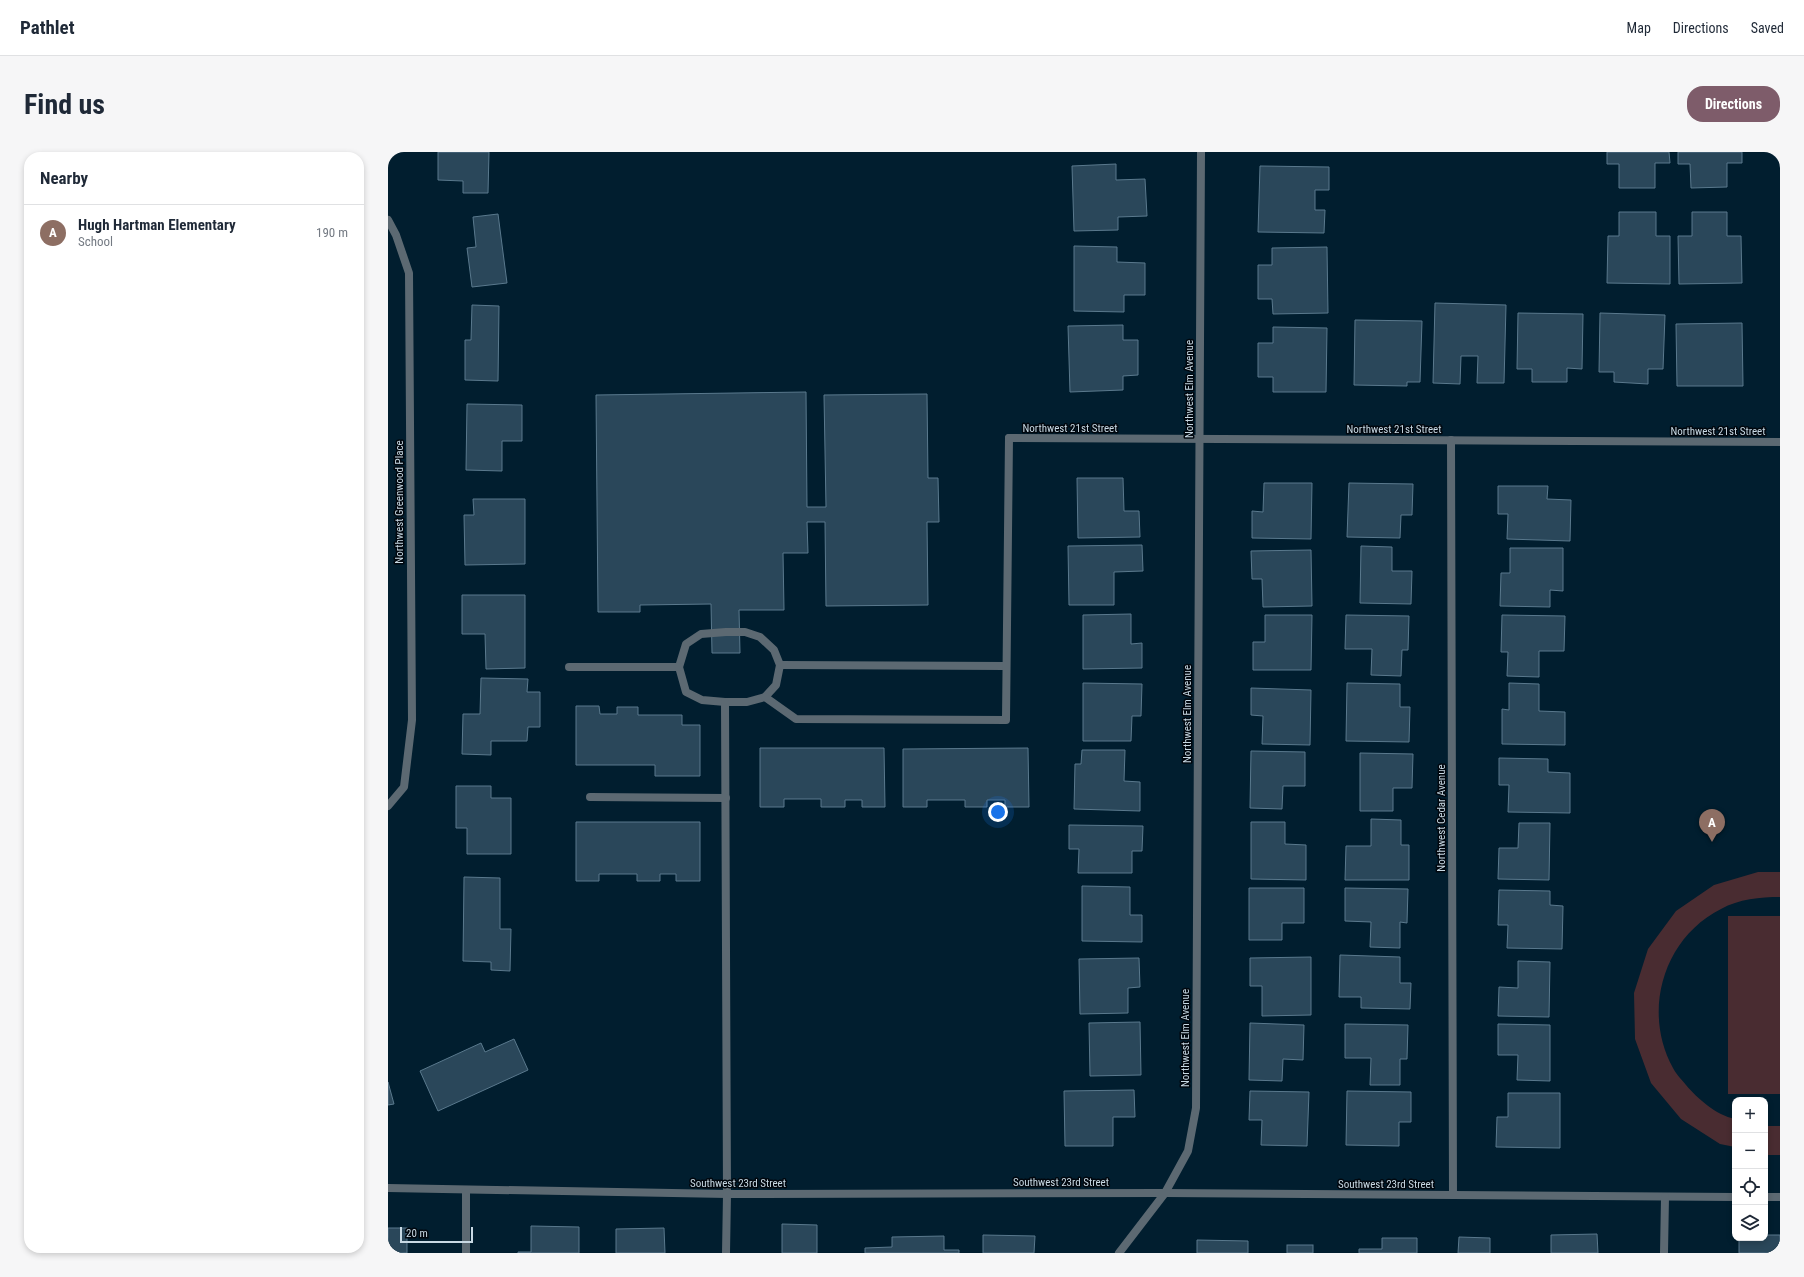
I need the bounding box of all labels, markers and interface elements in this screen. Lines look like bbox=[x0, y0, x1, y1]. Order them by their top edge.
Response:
text: Pathlet bbox=[20, 16, 75, 39]
text: Map bbox=[1627, 20, 1651, 36]
text: Directions bbox=[1673, 20, 1729, 36]
text: Saved bbox=[1751, 20, 1784, 36]
button: Directions bbox=[1687, 86, 1780, 122]
text: Find us bbox=[24, 88, 105, 121]
text: Nearby bbox=[40, 168, 88, 188]
text: Hugh Hartman Elementary bbox=[78, 216, 236, 234]
text: A bbox=[49, 225, 57, 240]
text: 190 m bbox=[316, 225, 348, 240]
text: School bbox=[78, 234, 113, 249]
street label: Northwest Elm Avenue bbox=[1183, 340, 1196, 438]
street label: Northwest 21st Street bbox=[1022, 422, 1118, 435]
street label: Northwest 21st Street bbox=[1346, 423, 1442, 436]
street label: Northwest 21st Street bbox=[1670, 425, 1766, 438]
street label: Northwest Greenwood Place bbox=[393, 440, 406, 564]
street label: Northwest Elm Avenue bbox=[1181, 665, 1194, 763]
street label: Northwest Cedar Avenue bbox=[1435, 764, 1448, 872]
your location bbox=[988, 802, 1008, 822]
pin: A bbox=[1699, 809, 1725, 842]
street label: Northwest Elm Avenue bbox=[1179, 989, 1192, 1087]
map controls bbox=[1732, 1097, 1768, 1241]
button: + bbox=[1732, 1097, 1768, 1133]
button: − bbox=[1732, 1133, 1768, 1169]
button: locate bbox=[1732, 1169, 1768, 1205]
street label: Southwest 23rd Street bbox=[1013, 1176, 1109, 1189]
street label: Southwest 23rd Street bbox=[690, 1177, 786, 1190]
street label: Southwest 23rd Street bbox=[1338, 1178, 1434, 1191]
button: layers bbox=[1732, 1205, 1768, 1241]
scale bar bbox=[400, 1225, 473, 1244]
text: 20 m bbox=[406, 1227, 428, 1240]

